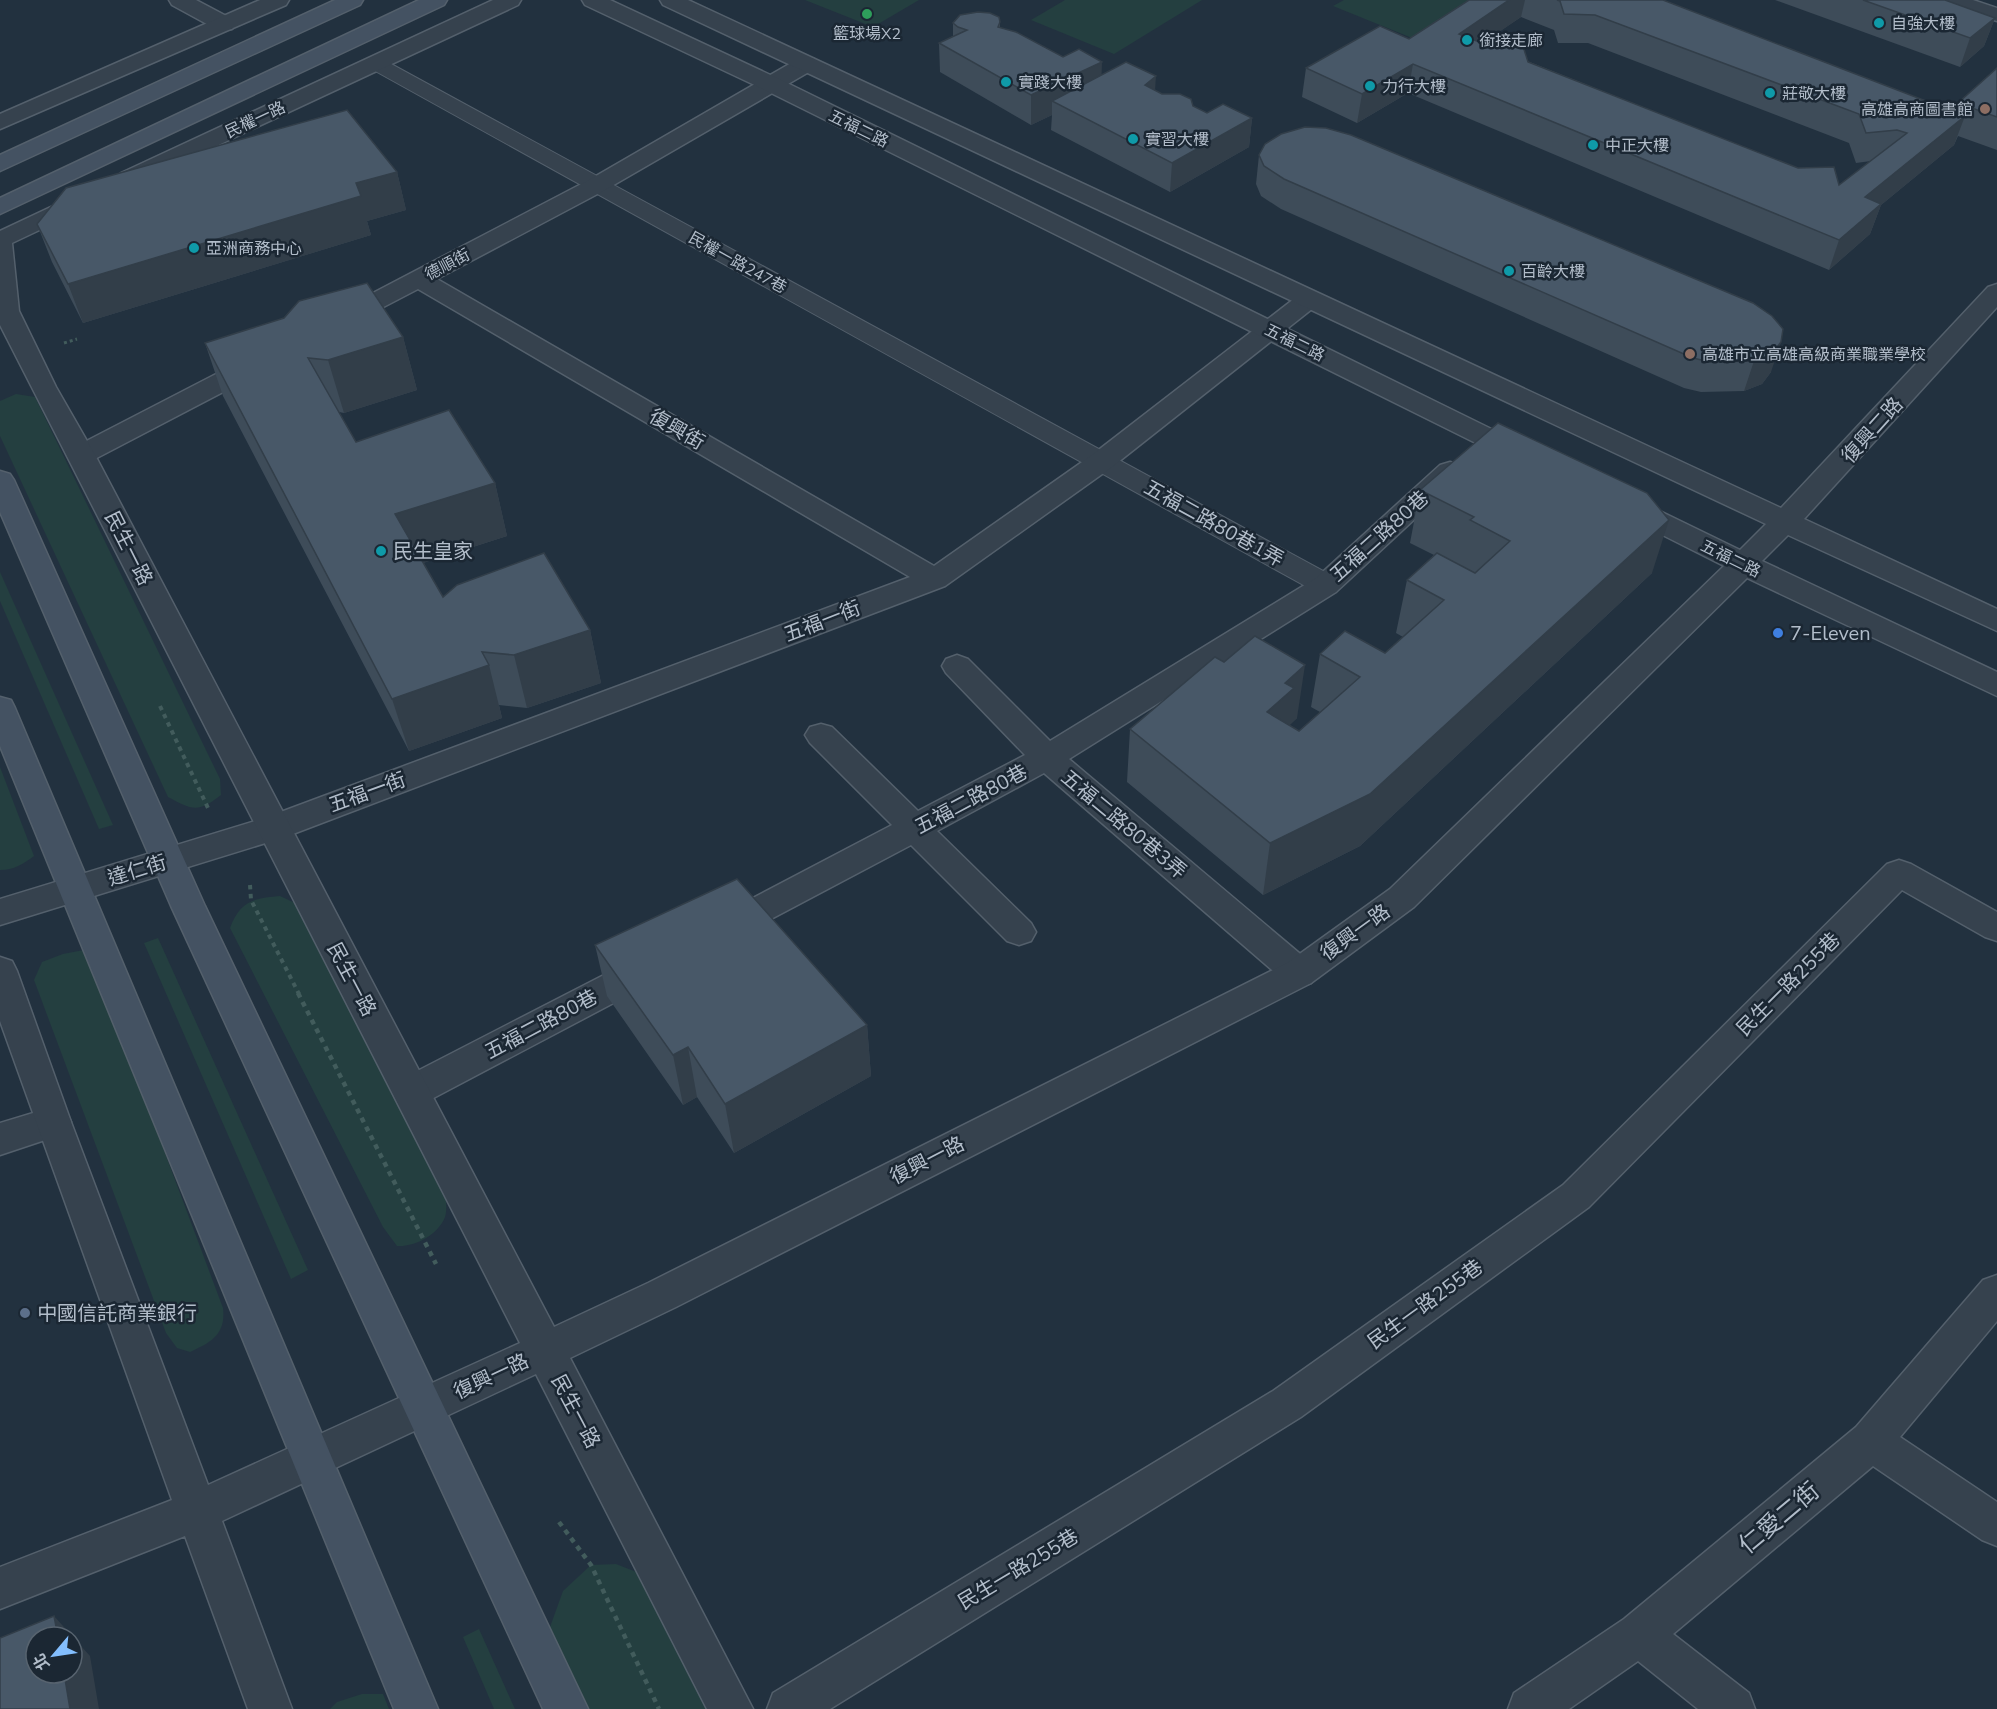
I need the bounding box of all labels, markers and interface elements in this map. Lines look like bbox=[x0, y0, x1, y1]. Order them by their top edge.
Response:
marker: 籃球場X2 bbox=[860, 7, 874, 21]
place label: 自強大樓 bbox=[1891, 13, 1955, 35]
marker: 自強大樓 bbox=[1872, 16, 1886, 30]
place label: 籃球場X2 bbox=[833, 23, 901, 45]
place label: 銜接走廊 bbox=[1479, 30, 1543, 52]
marker: 銜接走廊 bbox=[1460, 33, 1474, 47]
place label: 實踐大樓 bbox=[1018, 72, 1082, 94]
marker: 實踐大樓 bbox=[999, 75, 1013, 89]
place label: 力行大樓 bbox=[1382, 76, 1446, 98]
marker: 力行大樓 bbox=[1363, 79, 1377, 93]
place label: 莊敬大樓 bbox=[1782, 83, 1846, 105]
marker: 莊敬大樓 bbox=[1763, 86, 1777, 100]
street label: 民權一路 bbox=[222, 96, 289, 143]
place label: 高雄高商圖書館 bbox=[1861, 99, 1973, 121]
marker: 高雄高商圖書館 bbox=[1978, 102, 1992, 116]
street label: 五福二路 bbox=[825, 105, 892, 153]
place label: 實習大樓 bbox=[1145, 129, 1209, 151]
marker: 實習大樓 bbox=[1126, 132, 1140, 146]
place label: 中正大樓 bbox=[1605, 135, 1669, 157]
marker: 中正大樓 bbox=[1586, 138, 1600, 152]
street label: 民權一路247巷 bbox=[685, 227, 790, 299]
place label: 亞洲商務中心 bbox=[206, 238, 302, 260]
marker: 亞洲商務中心 bbox=[187, 241, 201, 255]
street label: 德順街 bbox=[421, 244, 474, 286]
place label: 百齡大樓 bbox=[1521, 261, 1585, 283]
marker: 百齡大樓 bbox=[1502, 264, 1516, 278]
street label: 五福二路 bbox=[1261, 319, 1328, 367]
place label: 高雄市立高雄高級商業職業學校 bbox=[1702, 344, 1926, 366]
marker: 高雄市立高雄高級商業職業學校 bbox=[1683, 347, 1697, 361]
street label: 復興二路 bbox=[1836, 392, 1909, 469]
street label: 復興街 bbox=[644, 403, 709, 456]
street label: 五福二路80巷1弄 bbox=[1139, 474, 1289, 573]
street label: 五福二路80巷 bbox=[1324, 485, 1434, 588]
street label: 民生一路 bbox=[98, 506, 159, 590]
street label: 五福二路 bbox=[1697, 535, 1764, 583]
place label: 民生皇家 bbox=[393, 538, 473, 565]
marker: 民生皇家 bbox=[374, 544, 388, 558]
street label: 五福一街 bbox=[780, 595, 864, 648]
place label: 7-Eleven bbox=[1790, 620, 1871, 647]
marker: 7-Eleven bbox=[1771, 626, 1785, 640]
street label: 五福二路80巷 bbox=[910, 758, 1032, 840]
street label: 五福二路80巷3弄 bbox=[1055, 764, 1192, 885]
street label: 五福一街 bbox=[325, 766, 409, 819]
street label: 達仁街 bbox=[105, 849, 170, 892]
street label: 復興一路 bbox=[1315, 898, 1396, 967]
street label: 民生一路255巷 bbox=[1731, 927, 1846, 1042]
street label: 民生一路 bbox=[321, 938, 382, 1021]
street label: 五福二路80巷 bbox=[480, 983, 602, 1065]
street label: 復興一路 bbox=[885, 1130, 969, 1191]
street label: 民生一路255巷 bbox=[1362, 1254, 1488, 1355]
place label: 中國信託商業銀行 bbox=[37, 1300, 197, 1327]
marker: 中國信託商業銀行 bbox=[18, 1306, 32, 1320]
street label: 復興一路 bbox=[449, 1347, 533, 1406]
street label: 民生一路 bbox=[545, 1370, 606, 1453]
street label: 仁愛二街 bbox=[1732, 1475, 1826, 1561]
street label: 民生一路255巷 bbox=[953, 1523, 1083, 1616]
north arrow bbox=[24, 1625, 84, 1685]
text: 北 bbox=[28, 1649, 55, 1674]

